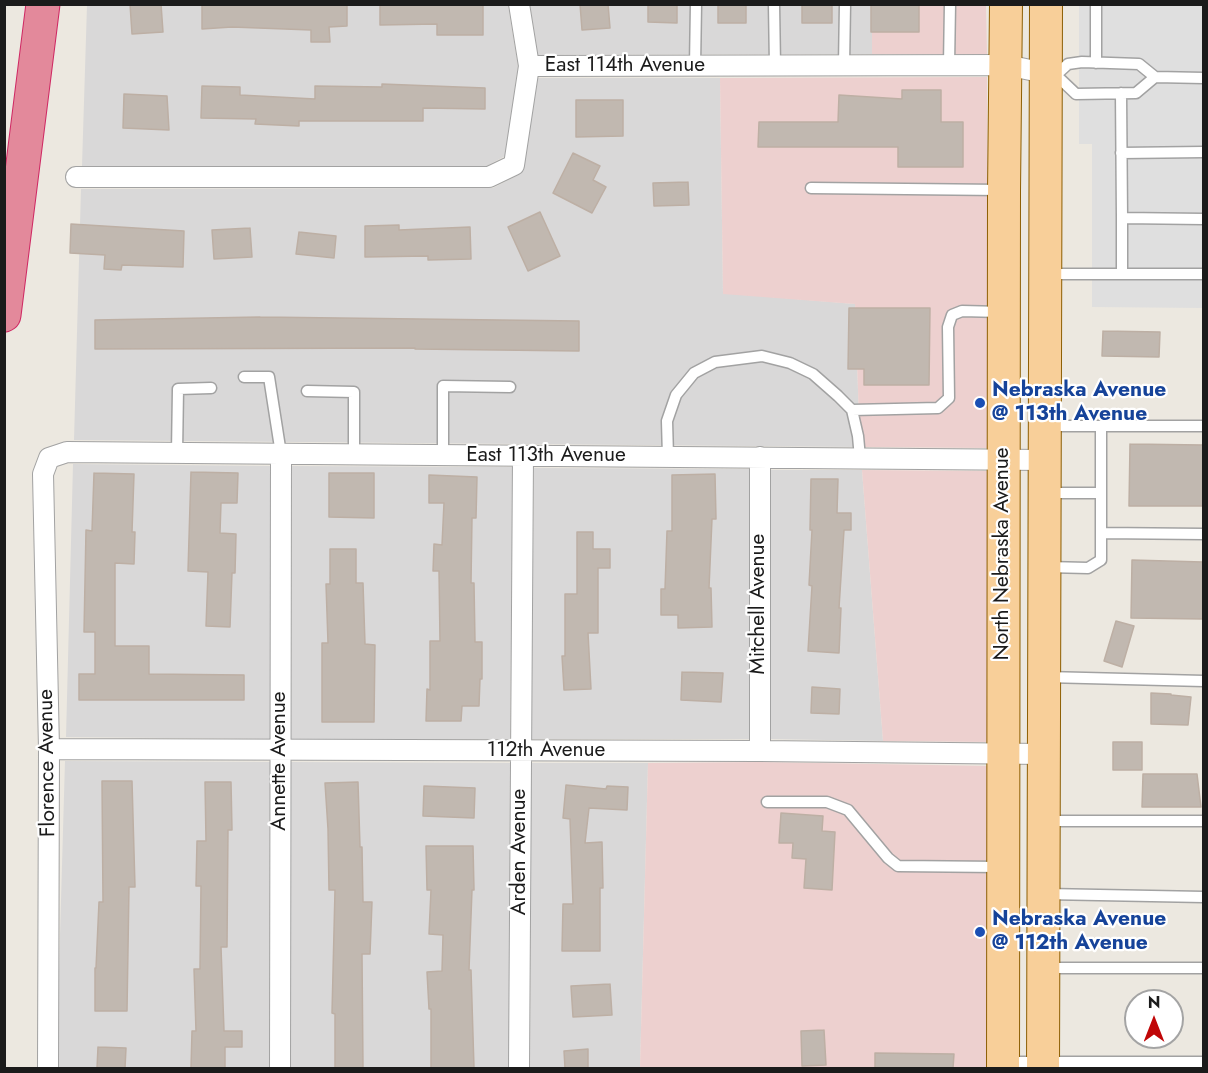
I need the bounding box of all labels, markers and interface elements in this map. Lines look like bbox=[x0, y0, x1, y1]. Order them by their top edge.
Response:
street label: East 114th Avenue bbox=[545, 53, 705, 79]
place label: Nebraska Avenue @ 113th Avenue bbox=[992, 378, 1166, 428]
marker: Nebraska Avenue @ 113th Avenue bbox=[973, 396, 987, 410]
street label: East 113th Avenue bbox=[466, 443, 626, 469]
street label: North Nebraska Avenue bbox=[990, 447, 1016, 661]
street label: Mitchell Avenue bbox=[746, 534, 772, 674]
street label: Florence Avenue bbox=[34, 689, 62, 837]
street label: Annette Avenue bbox=[267, 691, 293, 831]
street label: 112th Avenue bbox=[487, 738, 605, 764]
street label: Arden Avenue bbox=[507, 789, 533, 915]
place label: Nebraska Avenue @ 112th Avenue bbox=[992, 907, 1166, 957]
marker: Nebraska Avenue @ 112th Avenue bbox=[973, 925, 987, 939]
north arrow bbox=[1124, 989, 1184, 1049]
text: N bbox=[1148, 991, 1160, 1014]

